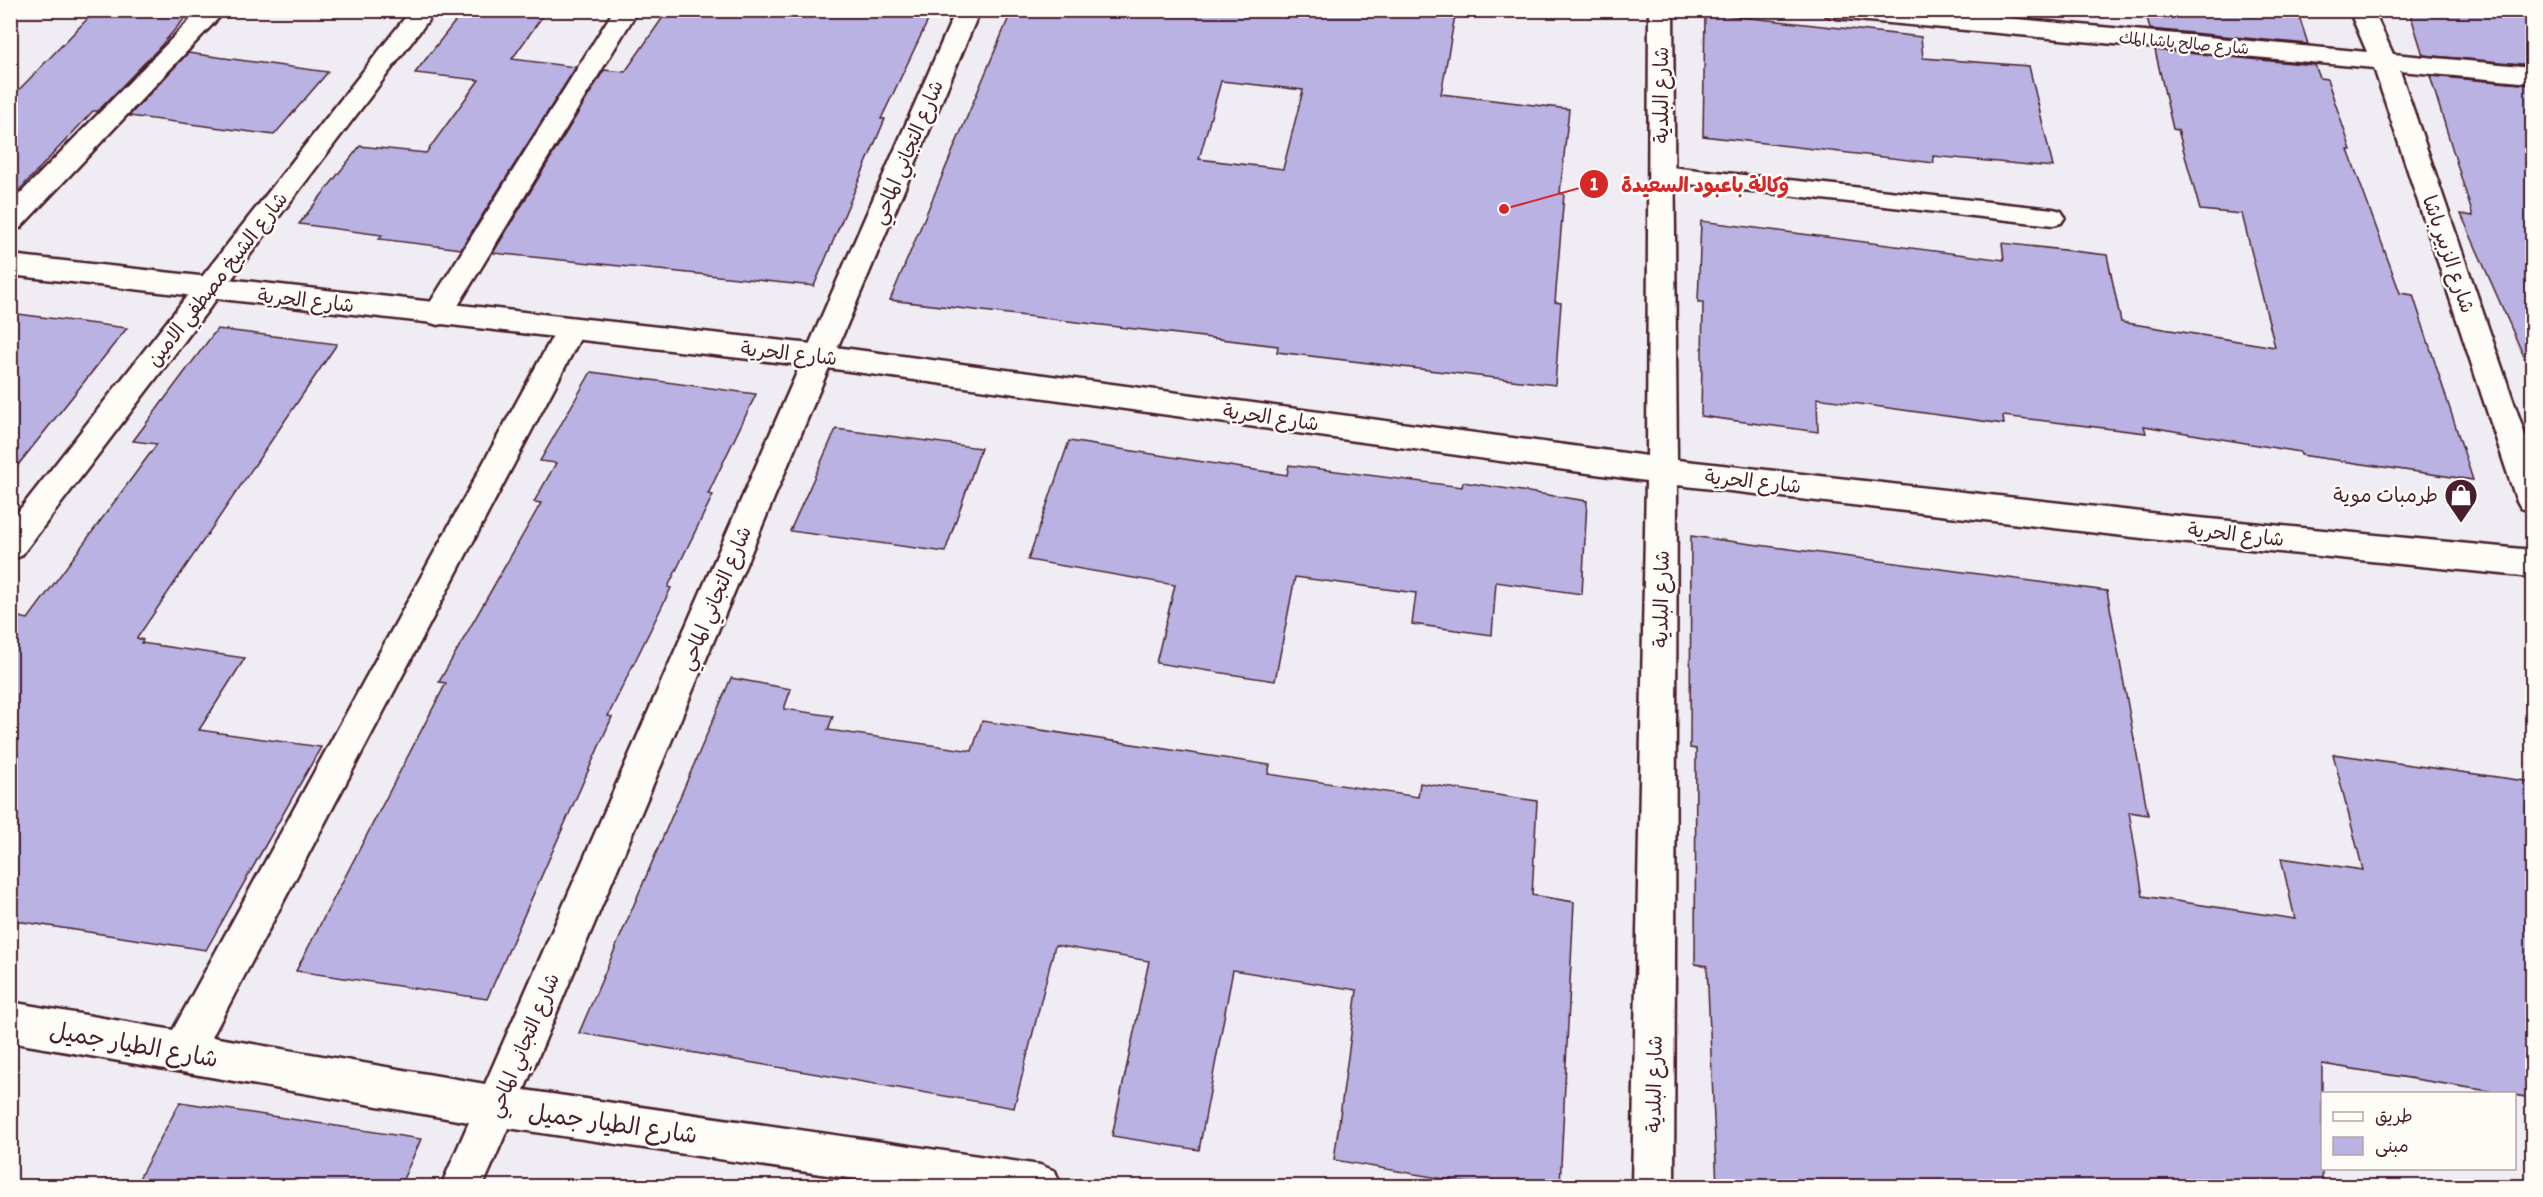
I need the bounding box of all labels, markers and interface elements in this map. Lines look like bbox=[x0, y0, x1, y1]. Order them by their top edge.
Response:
street label: شارع صالح باشا المك bbox=[2118, 28, 2250, 60]
street label: شارع البلدية bbox=[1649, 46, 1675, 144]
street label: شارع التجاني الماحي bbox=[866, 76, 954, 230]
callout: وكالة باعبود السعيدة bbox=[1579, 165, 1801, 204]
text: وكالة باعبود السعيدة bbox=[1621, 172, 1789, 198]
text: 1 bbox=[1590, 173, 1599, 195]
street label: شارع الشيخ مصطفي الامين bbox=[141, 187, 297, 375]
street label: شارع الزبير باشا bbox=[2416, 192, 2480, 317]
street label: شارع الحرية bbox=[257, 283, 355, 319]
street label: شارع الحرية bbox=[740, 336, 838, 372]
street label: شارع الحرية bbox=[1221, 398, 1320, 438]
street label: شارع الحرية bbox=[1704, 464, 1802, 500]
shop icon: طرمبات موية bbox=[2443, 477, 2479, 524]
place label: طرمبات موية bbox=[2333, 483, 2438, 507]
street label: شارع الحرية bbox=[2187, 517, 2285, 553]
street label: شارع التجاني الماحي bbox=[674, 522, 762, 676]
street label: شارع البلدية bbox=[1648, 550, 1676, 648]
street label: شارع التجاني الماحي bbox=[482, 969, 570, 1123]
street label: شارع الطيار جميل bbox=[47, 1015, 220, 1076]
street label: شارع البلدية bbox=[1641, 1035, 1669, 1133]
legend bbox=[2321, 1092, 2516, 1170]
street label: شارع الطيار جميل bbox=[526, 1097, 699, 1152]
text: طريق bbox=[2375, 1105, 2413, 1127]
text: مبنى bbox=[2375, 1135, 2409, 1157]

